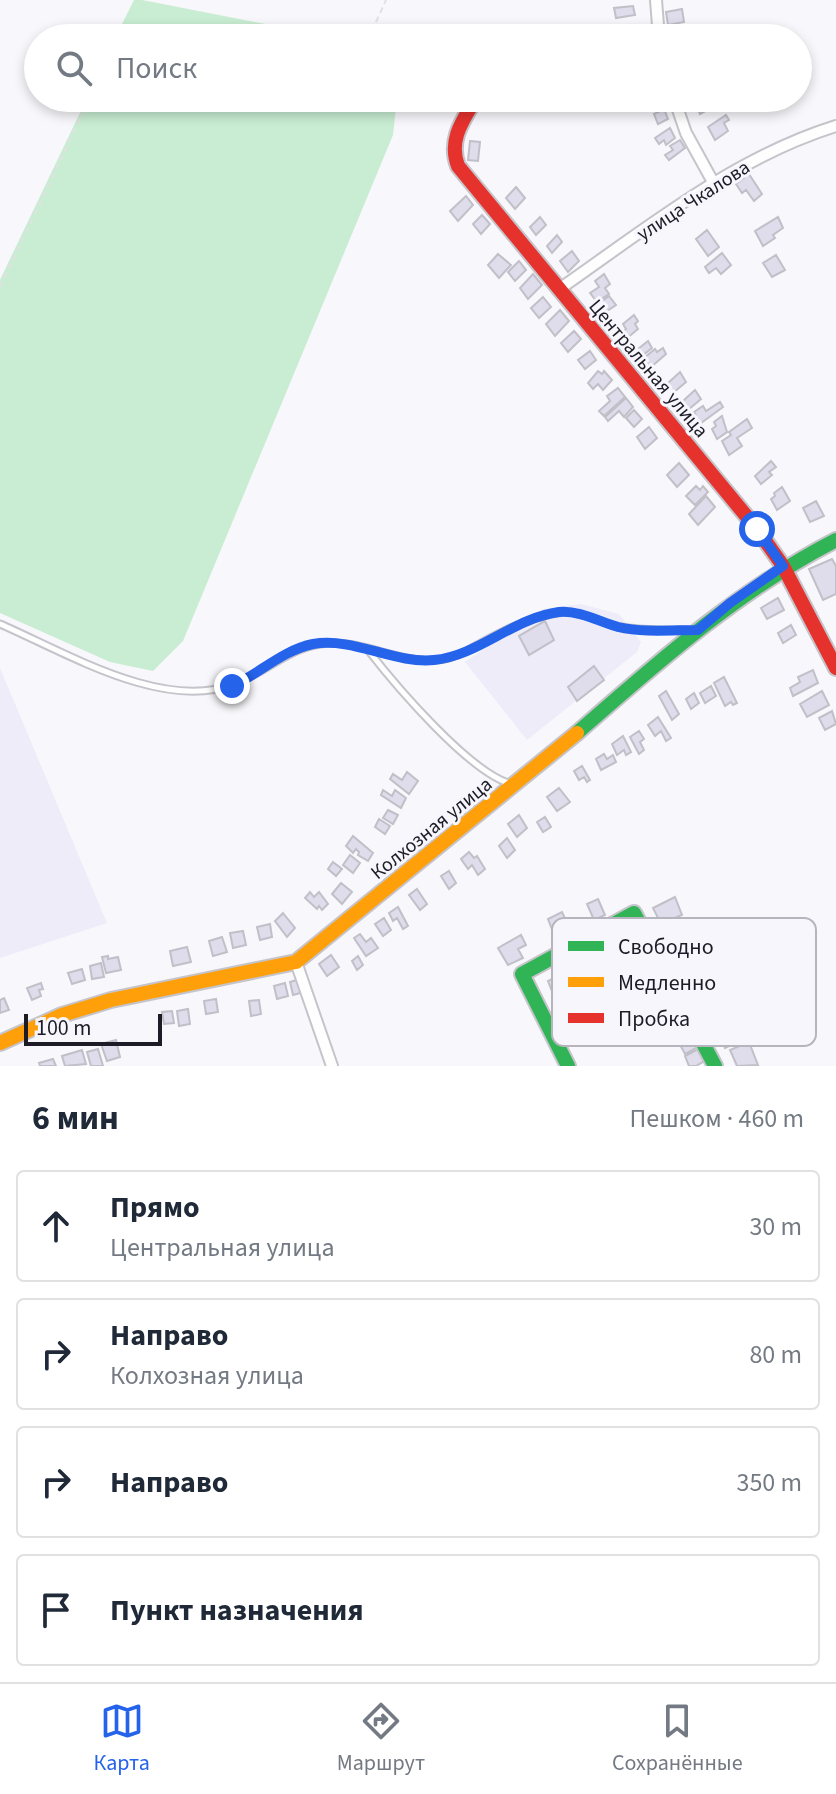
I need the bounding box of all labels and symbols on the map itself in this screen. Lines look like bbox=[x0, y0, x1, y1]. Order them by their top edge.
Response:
street label: улица Чкалова bbox=[631, 154, 756, 248]
street label: Центральная улица bbox=[582, 293, 714, 444]
route start bbox=[739, 511, 775, 547]
route end bbox=[214, 668, 250, 704]
street label: Колхозная улица bbox=[365, 771, 498, 887]
legend bbox=[552, 918, 816, 1046]
text: Свободно bbox=[618, 931, 714, 963]
text: Медленно bbox=[618, 967, 716, 999]
text: Пробка bbox=[618, 1003, 690, 1035]
scale bar bbox=[24, 1010, 162, 1046]

